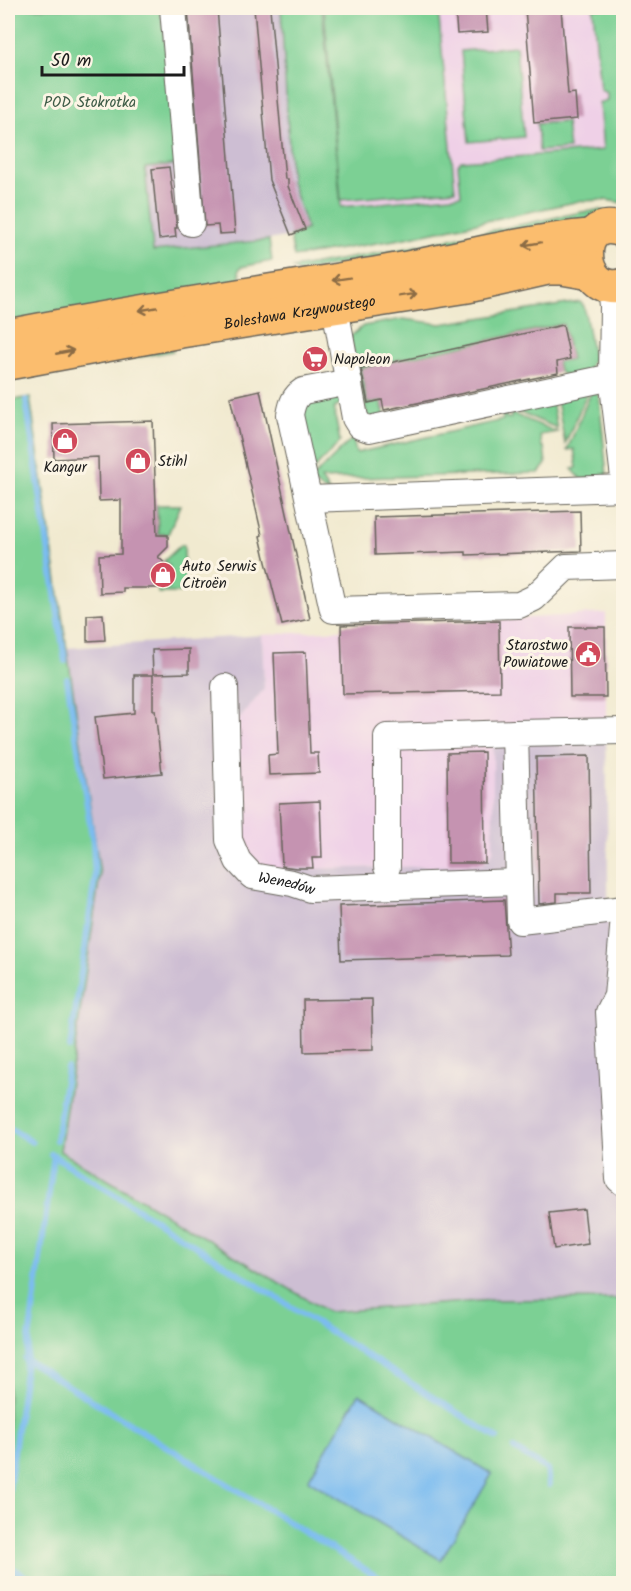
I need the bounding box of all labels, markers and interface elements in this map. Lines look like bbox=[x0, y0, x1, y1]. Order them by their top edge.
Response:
scale bar bbox=[42, 39, 184, 77]
text: 50 m bbox=[51, 47, 91, 76]
park label: POD Stokrotka bbox=[44, 91, 136, 115]
one-way arrow bbox=[523, 239, 543, 250]
one-way arrow bbox=[331, 274, 351, 285]
street label: Bolesława Krzywoustego bbox=[222, 290, 378, 337]
one-way arrow bbox=[398, 290, 418, 301]
one-way arrow bbox=[139, 304, 158, 315]
supermarket icon: Napoleon bbox=[300, 344, 330, 374]
one-way arrow bbox=[55, 346, 74, 357]
place label: Napoleon bbox=[334, 348, 390, 372]
shop icon: Kangur bbox=[50, 426, 80, 456]
shop icon: Stihl bbox=[123, 446, 153, 476]
place label: Stihl bbox=[158, 450, 187, 474]
place label: Kangur bbox=[43, 456, 88, 480]
place label: Auto Serwis Citroën bbox=[182, 555, 257, 596]
shop icon: Auto Serwis Citroën bbox=[148, 560, 178, 590]
place label: Starostwo Powiatowe bbox=[503, 634, 568, 675]
public building icon: Starostwo Powiatowe bbox=[573, 639, 603, 669]
street label: Wenedów bbox=[256, 866, 319, 903]

